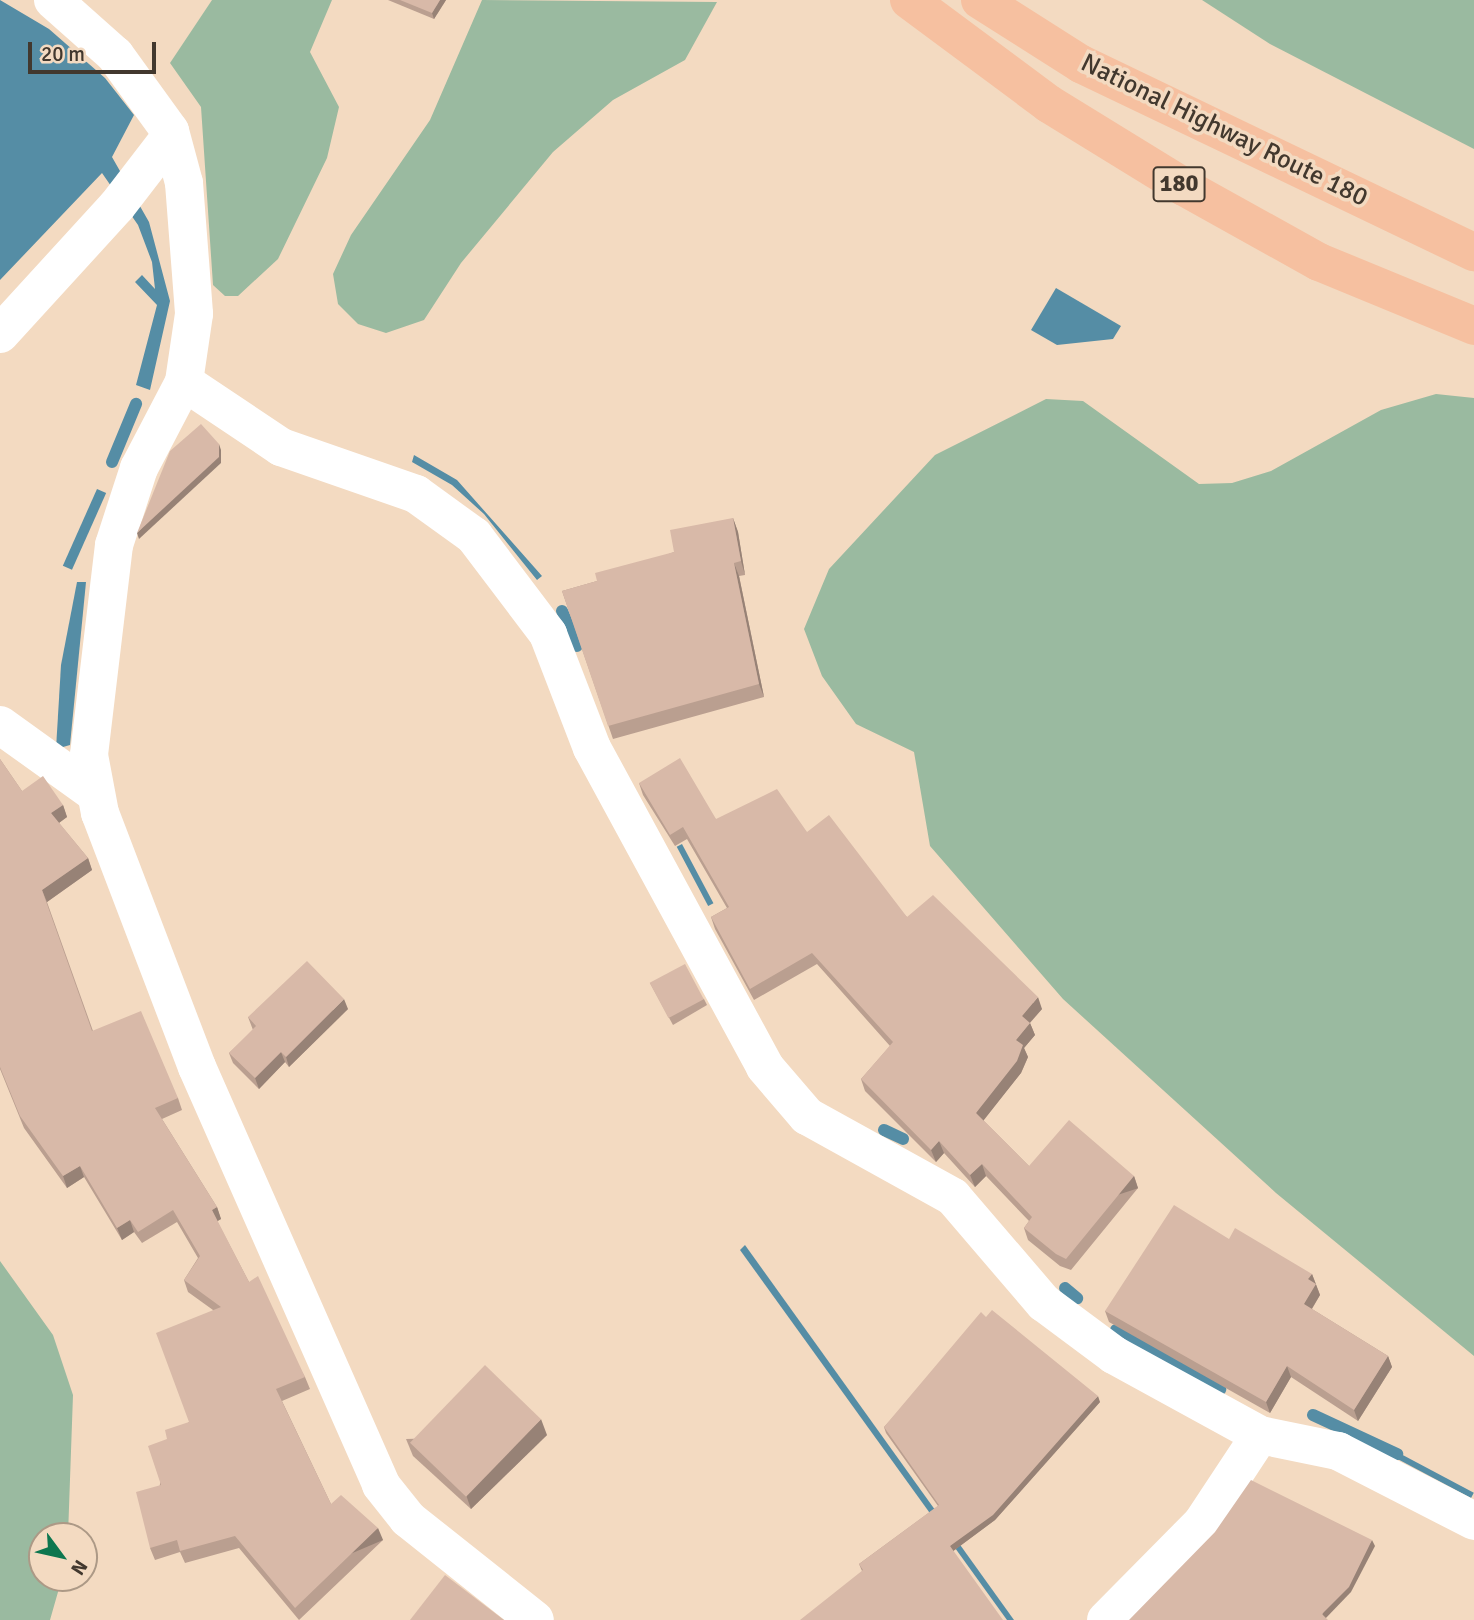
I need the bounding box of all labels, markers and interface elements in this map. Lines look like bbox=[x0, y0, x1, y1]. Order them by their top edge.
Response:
scale bar bbox=[32, 28, 159, 72]
text: 20 m bbox=[41, 41, 85, 67]
street label: National Highway Route 180 bbox=[1076, 48, 1372, 214]
road number: 180 bbox=[1151, 164, 1207, 204]
north arrow bbox=[28, 1522, 98, 1592]
text: N bbox=[65, 1555, 93, 1579]

